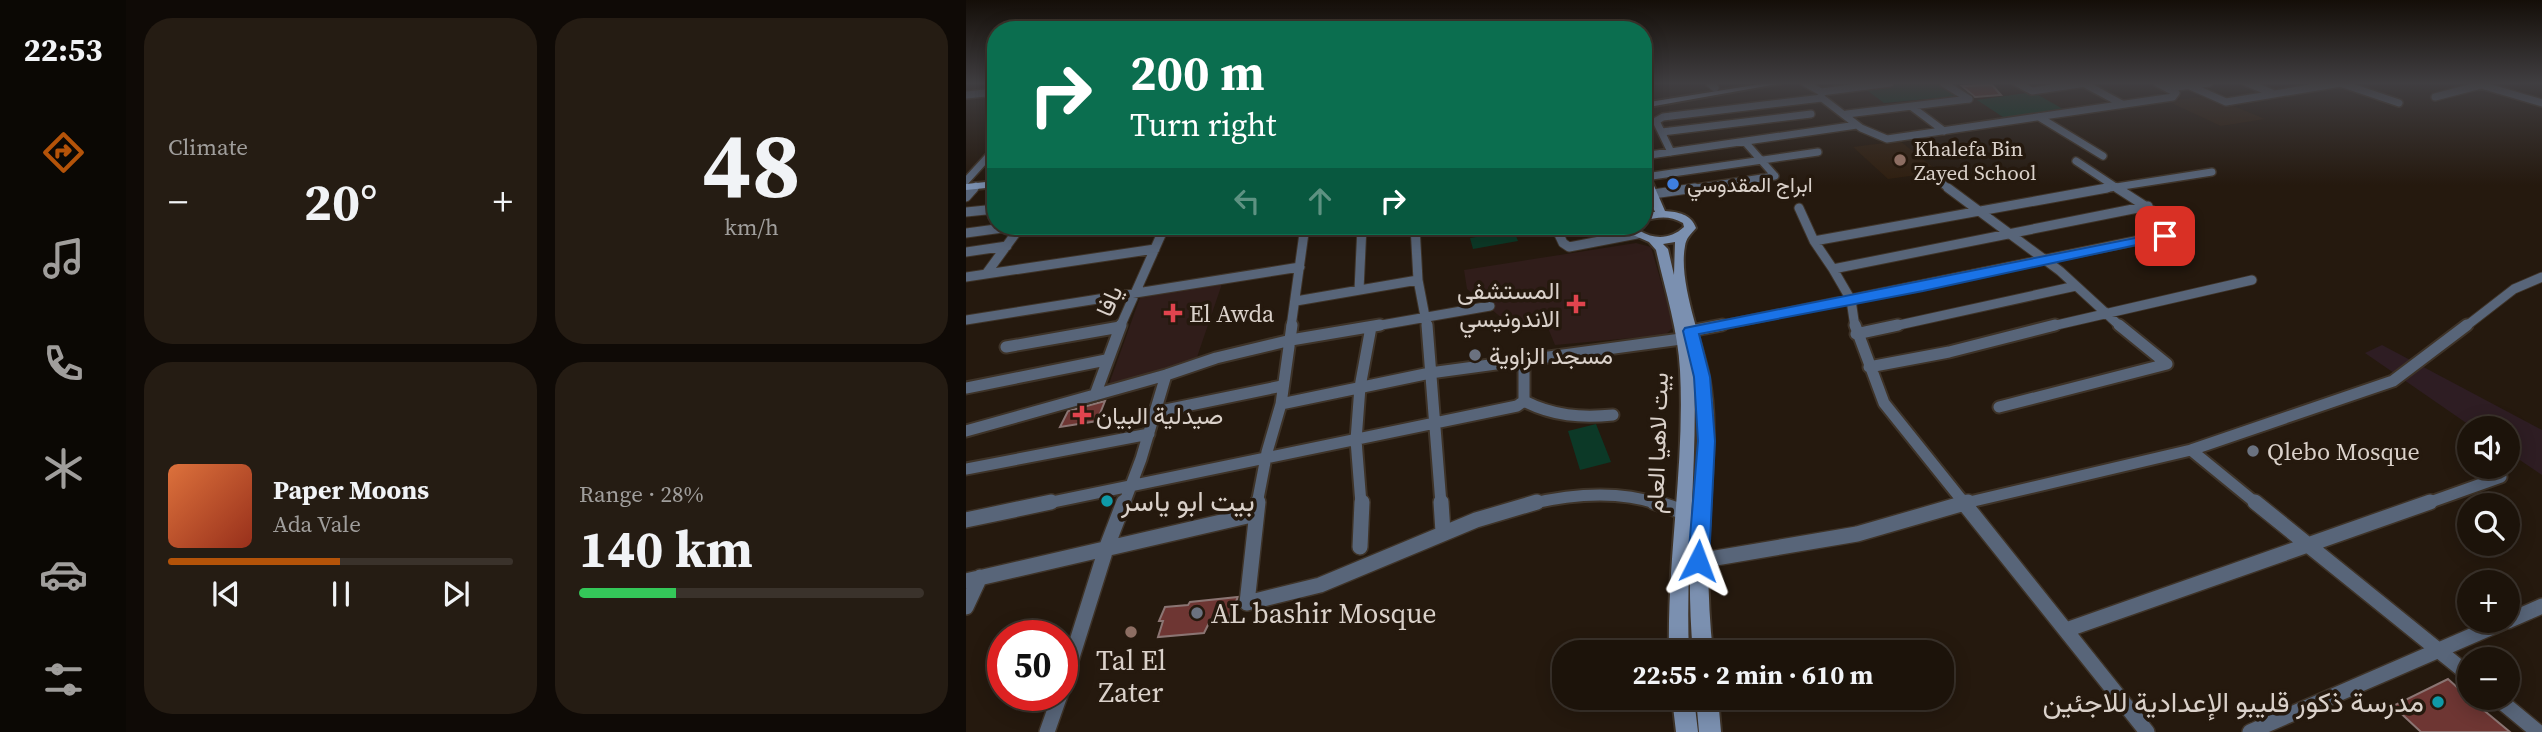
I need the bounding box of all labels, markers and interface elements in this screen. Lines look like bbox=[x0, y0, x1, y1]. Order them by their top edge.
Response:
text: 22:53 bbox=[24, 28, 102, 72]
text: 200 m bbox=[1130, 39, 1265, 106]
icon: right bbox=[1015, 49, 1106, 140]
text: 48 bbox=[702, 103, 801, 227]
text: Turn right bbox=[1130, 103, 1276, 147]
icon: directions bbox=[39, 128, 88, 177]
text: Climate bbox=[168, 131, 248, 163]
place label: Khalefa Bin Zayed School bbox=[1914, 134, 2036, 187]
marker: Khalefa Bin Zayed School bbox=[1892, 152, 1908, 168]
text: 20° bbox=[304, 166, 377, 237]
place label: ابراج المقدوسي bbox=[1687, 170, 1813, 202]
text: − bbox=[168, 176, 188, 228]
text: + bbox=[493, 176, 513, 228]
marker: ابراج المقدوسي bbox=[1665, 176, 1681, 192]
icon: left bbox=[1228, 182, 1266, 220]
icon: ahead bbox=[1301, 182, 1339, 220]
icon: right bbox=[1374, 182, 1412, 220]
pin bbox=[2135, 206, 2195, 266]
text: km/h bbox=[724, 211, 779, 243]
icon: arrive bbox=[2146, 217, 2184, 255]
icon: music bbox=[39, 234, 88, 283]
place label: المستشفى الاندونيسي bbox=[1457, 274, 1560, 338]
street label: يافا bbox=[1088, 280, 1130, 322]
marker: المستشفى الاندونيسي bbox=[1566, 294, 1586, 314]
place label: El Awda bbox=[1189, 297, 1275, 330]
marker: El Awda bbox=[1163, 303, 1183, 323]
icon: phone bbox=[39, 339, 88, 388]
place label: مسجد الزاوية bbox=[1489, 339, 1613, 372]
marker: مسجد الزاوية bbox=[1467, 347, 1483, 363]
street label: بيت لاهيا العام bbox=[1638, 372, 1676, 514]
place label: صيدلية البيان bbox=[1096, 399, 1223, 432]
marker: صيدلية البيان bbox=[1074, 407, 1090, 423]
map controls bbox=[2457, 416, 2520, 710]
button: sound bbox=[2457, 416, 2520, 479]
place label: Qlebo Mosque bbox=[2267, 435, 2420, 468]
marker: Qlebo Mosque bbox=[2245, 443, 2261, 459]
icon: climate bbox=[39, 444, 88, 493]
text: Paper Moons bbox=[273, 472, 429, 508]
text: Range · 28% bbox=[579, 478, 704, 510]
place label: بيت ابو ياسر bbox=[1120, 482, 1255, 520]
marker: بيت ابو ياسر bbox=[1099, 493, 1115, 509]
button: search bbox=[2457, 493, 2520, 556]
text: Ada Vale bbox=[273, 508, 361, 540]
text: 140 km bbox=[579, 513, 753, 584]
position arrow bbox=[1661, 524, 1735, 598]
icon: car bbox=[39, 550, 88, 599]
button: + bbox=[2457, 570, 2520, 633]
icon: previous bbox=[207, 575, 245, 613]
icon: pause bbox=[322, 575, 360, 613]
icon: next bbox=[437, 575, 475, 613]
place label: AL bashir Mosque bbox=[1211, 594, 1437, 632]
marker: AL bashir Mosque bbox=[1189, 605, 1205, 621]
speed limit sign: 50 bbox=[987, 620, 1078, 711]
marker: Tal El Zater bbox=[1123, 624, 1139, 640]
place label: Tal El Zater bbox=[1096, 641, 1166, 711]
button: − bbox=[2457, 647, 2520, 710]
icon: filters bbox=[39, 655, 88, 704]
text: 22:55 · 2 min · 610 m bbox=[1633, 657, 1873, 693]
place label: مدرسة ذكور قليبو الإعدادية للاجئين bbox=[2042, 683, 2424, 721]
marker: مدرسة ذكور قليبو الإعدادية للاجئين bbox=[2430, 694, 2446, 710]

